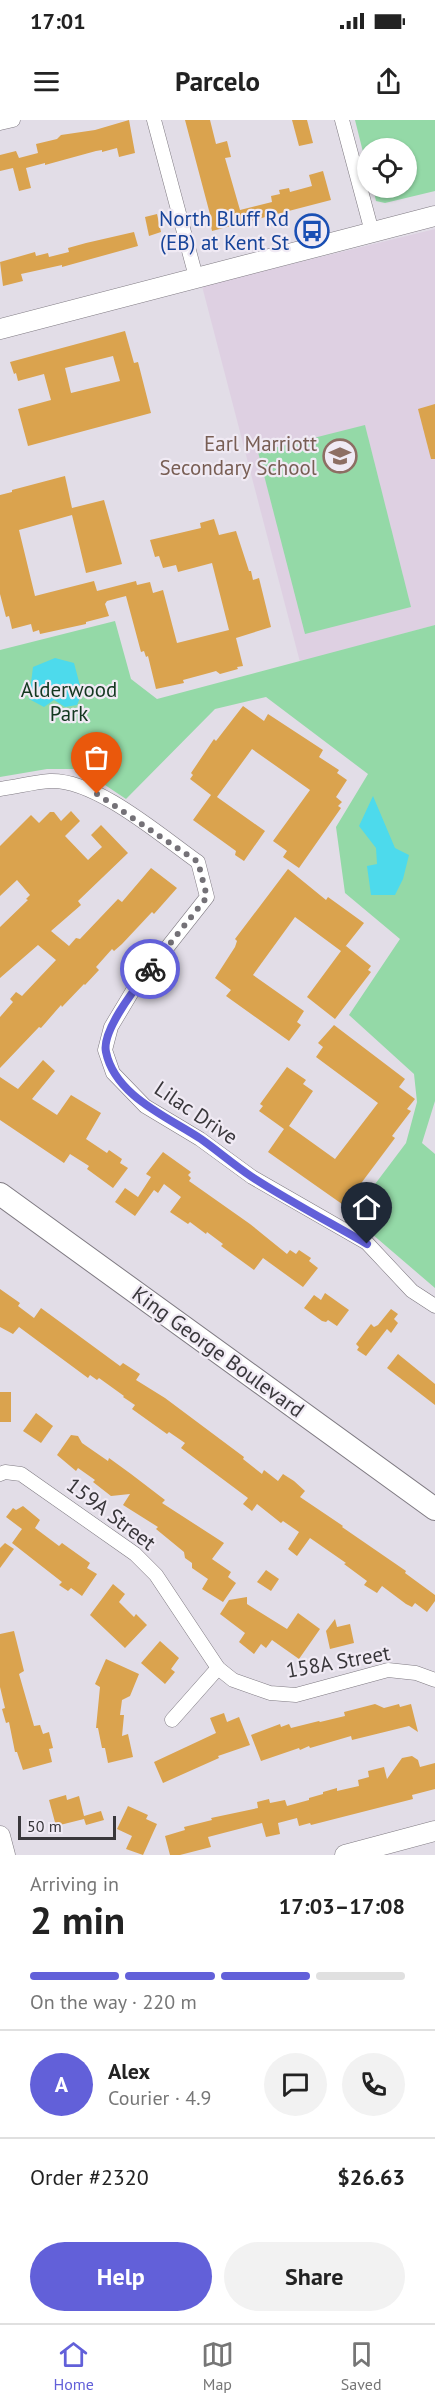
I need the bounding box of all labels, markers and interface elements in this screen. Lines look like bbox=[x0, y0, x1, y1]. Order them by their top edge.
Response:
text: 17:01 bbox=[30, 7, 86, 35]
text: Parcelo bbox=[175, 64, 260, 98]
icon: menu bbox=[30, 65, 63, 98]
icon: share bbox=[372, 65, 405, 98]
map controls bbox=[357, 138, 417, 198]
button: locate bbox=[357, 138, 417, 198]
place label: North Bluff Rd (EB) at Kent St bbox=[159, 205, 289, 256]
bus stop icon: North Bluff Rd (EB) at Kent St bbox=[294, 213, 330, 249]
place label: Earl Marriott Secondary School bbox=[159, 430, 317, 481]
school or university icon: Earl Marriott Secondary School bbox=[322, 438, 358, 474]
park label: Alderwood Park bbox=[21, 676, 117, 727]
pin bbox=[71, 732, 122, 794]
icon: bag bbox=[80, 741, 113, 774]
courier bbox=[120, 939, 180, 999]
icon: bike bbox=[134, 953, 167, 986]
street label: Lilac Drive bbox=[149, 1075, 243, 1150]
pin bbox=[341, 1182, 392, 1244]
icon: home bbox=[350, 1191, 383, 1224]
street label: King George Boulevard bbox=[127, 1280, 310, 1423]
street label: 159A Street bbox=[61, 1471, 161, 1556]
street label: 158A Street bbox=[284, 1639, 392, 1684]
scale bar bbox=[18, 1813, 116, 1840]
text: 50 m bbox=[27, 1816, 62, 1836]
text: Arriving in bbox=[30, 1871, 119, 1897]
text: 17:03–17:08 bbox=[279, 1892, 405, 1920]
text: 2 min bbox=[30, 1894, 125, 1945]
text: On the way · 220 m bbox=[30, 1989, 197, 2015]
button: chat bbox=[264, 2053, 327, 2116]
button: phone bbox=[342, 2053, 405, 2116]
text: Alex bbox=[108, 2057, 150, 2085]
text: A bbox=[55, 2070, 68, 2098]
text: Courier · 4.9 bbox=[108, 2085, 211, 2111]
text: Order #2320 bbox=[30, 2163, 149, 2191]
text: $26.63 bbox=[337, 2163, 405, 2191]
button: Help bbox=[30, 2242, 212, 2311]
button: Share bbox=[224, 2242, 405, 2311]
tab: Home bbox=[53, 2338, 94, 2394]
tab: Map bbox=[201, 2338, 234, 2394]
tab: Saved bbox=[341, 2338, 382, 2394]

